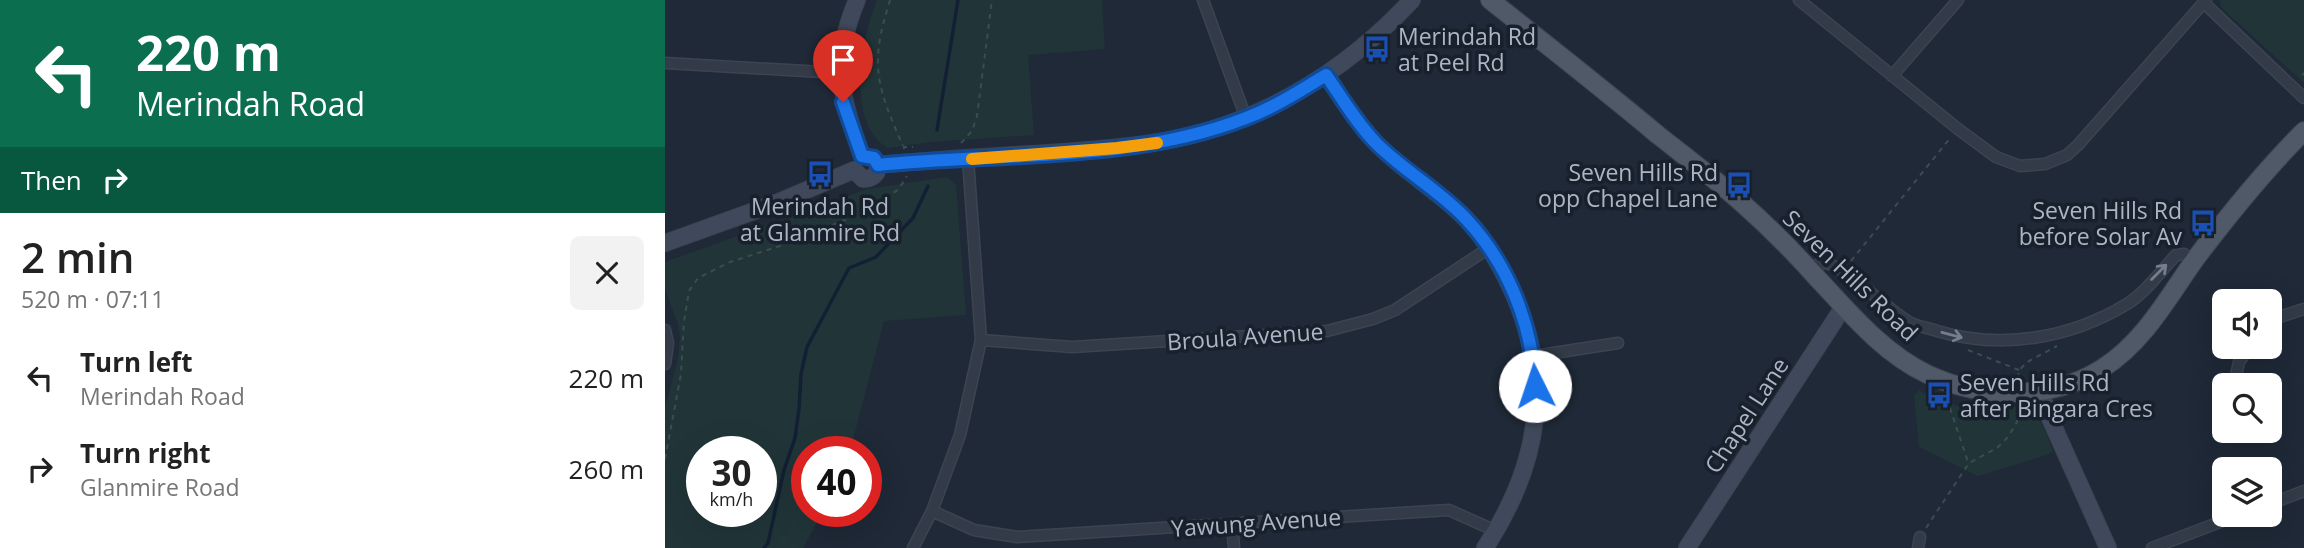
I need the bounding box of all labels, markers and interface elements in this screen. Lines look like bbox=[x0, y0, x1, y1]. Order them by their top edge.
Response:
text: 220 m bbox=[136, 19, 281, 85]
place label: Merindah Rd at Peel Rd bbox=[1398, 20, 1536, 78]
icon: left bbox=[21, 28, 112, 119]
pin bbox=[813, 30, 873, 102]
bus stop icon: Merindah Rd at Peel Rd bbox=[1362, 34, 1392, 64]
icon: arrive bbox=[824, 41, 862, 79]
text: Merindah Road bbox=[136, 82, 365, 125]
place label: Seven Hills Rd opp Chapel Lane bbox=[1538, 156, 1718, 214]
bus stop icon: Merindah Rd at Glanmire Rd bbox=[805, 159, 835, 189]
icon: right bbox=[96, 161, 134, 199]
text: Then bbox=[21, 162, 82, 198]
bus stop icon: Seven Hills Rd opp Chapel Lane bbox=[1724, 170, 1754, 200]
place label: Merindah Rd at Glanmire Rd bbox=[740, 190, 900, 248]
place label: Seven Hills Rd before Solar Av bbox=[2019, 194, 2183, 252]
street label: Seven Hills Road bbox=[1777, 202, 1925, 348]
bus stop icon: Seven Hills Rd before Solar Av bbox=[2188, 208, 2218, 238]
text: 2 min bbox=[21, 228, 134, 285]
button: close bbox=[570, 236, 644, 310]
one-way arrow bbox=[2151, 264, 2168, 281]
text: 520 m · 07:11 bbox=[21, 283, 164, 315]
map controls bbox=[2212, 289, 2282, 527]
button: sound bbox=[2212, 289, 2282, 359]
street label: Broula Avenue bbox=[1166, 315, 1324, 357]
one-way arrow bbox=[1941, 329, 1963, 342]
text: Turn left bbox=[80, 344, 192, 380]
position arrow bbox=[1498, 349, 1572, 423]
street label: Chapel Lane bbox=[1697, 351, 1795, 479]
icon: left bbox=[21, 359, 59, 397]
text: 220 m bbox=[569, 360, 644, 396]
place label: Seven Hills Rd after Bingara Cres bbox=[1960, 366, 2153, 424]
button: search bbox=[2212, 373, 2282, 443]
text: Merindah Road bbox=[80, 380, 245, 412]
bus stop icon: Seven Hills Rd after Bingara Cres bbox=[1924, 380, 1954, 410]
text: Turn right bbox=[80, 435, 211, 471]
speed limit sign: 40 bbox=[791, 436, 882, 527]
text: 30 bbox=[711, 449, 752, 496]
icon: right bbox=[21, 450, 59, 488]
text: 260 m bbox=[569, 451, 644, 487]
button: layers bbox=[2212, 457, 2282, 527]
text: Glanmire Road bbox=[80, 471, 240, 503]
text: km/h bbox=[710, 487, 753, 511]
street label: Yawung Avenue bbox=[1170, 500, 1342, 544]

